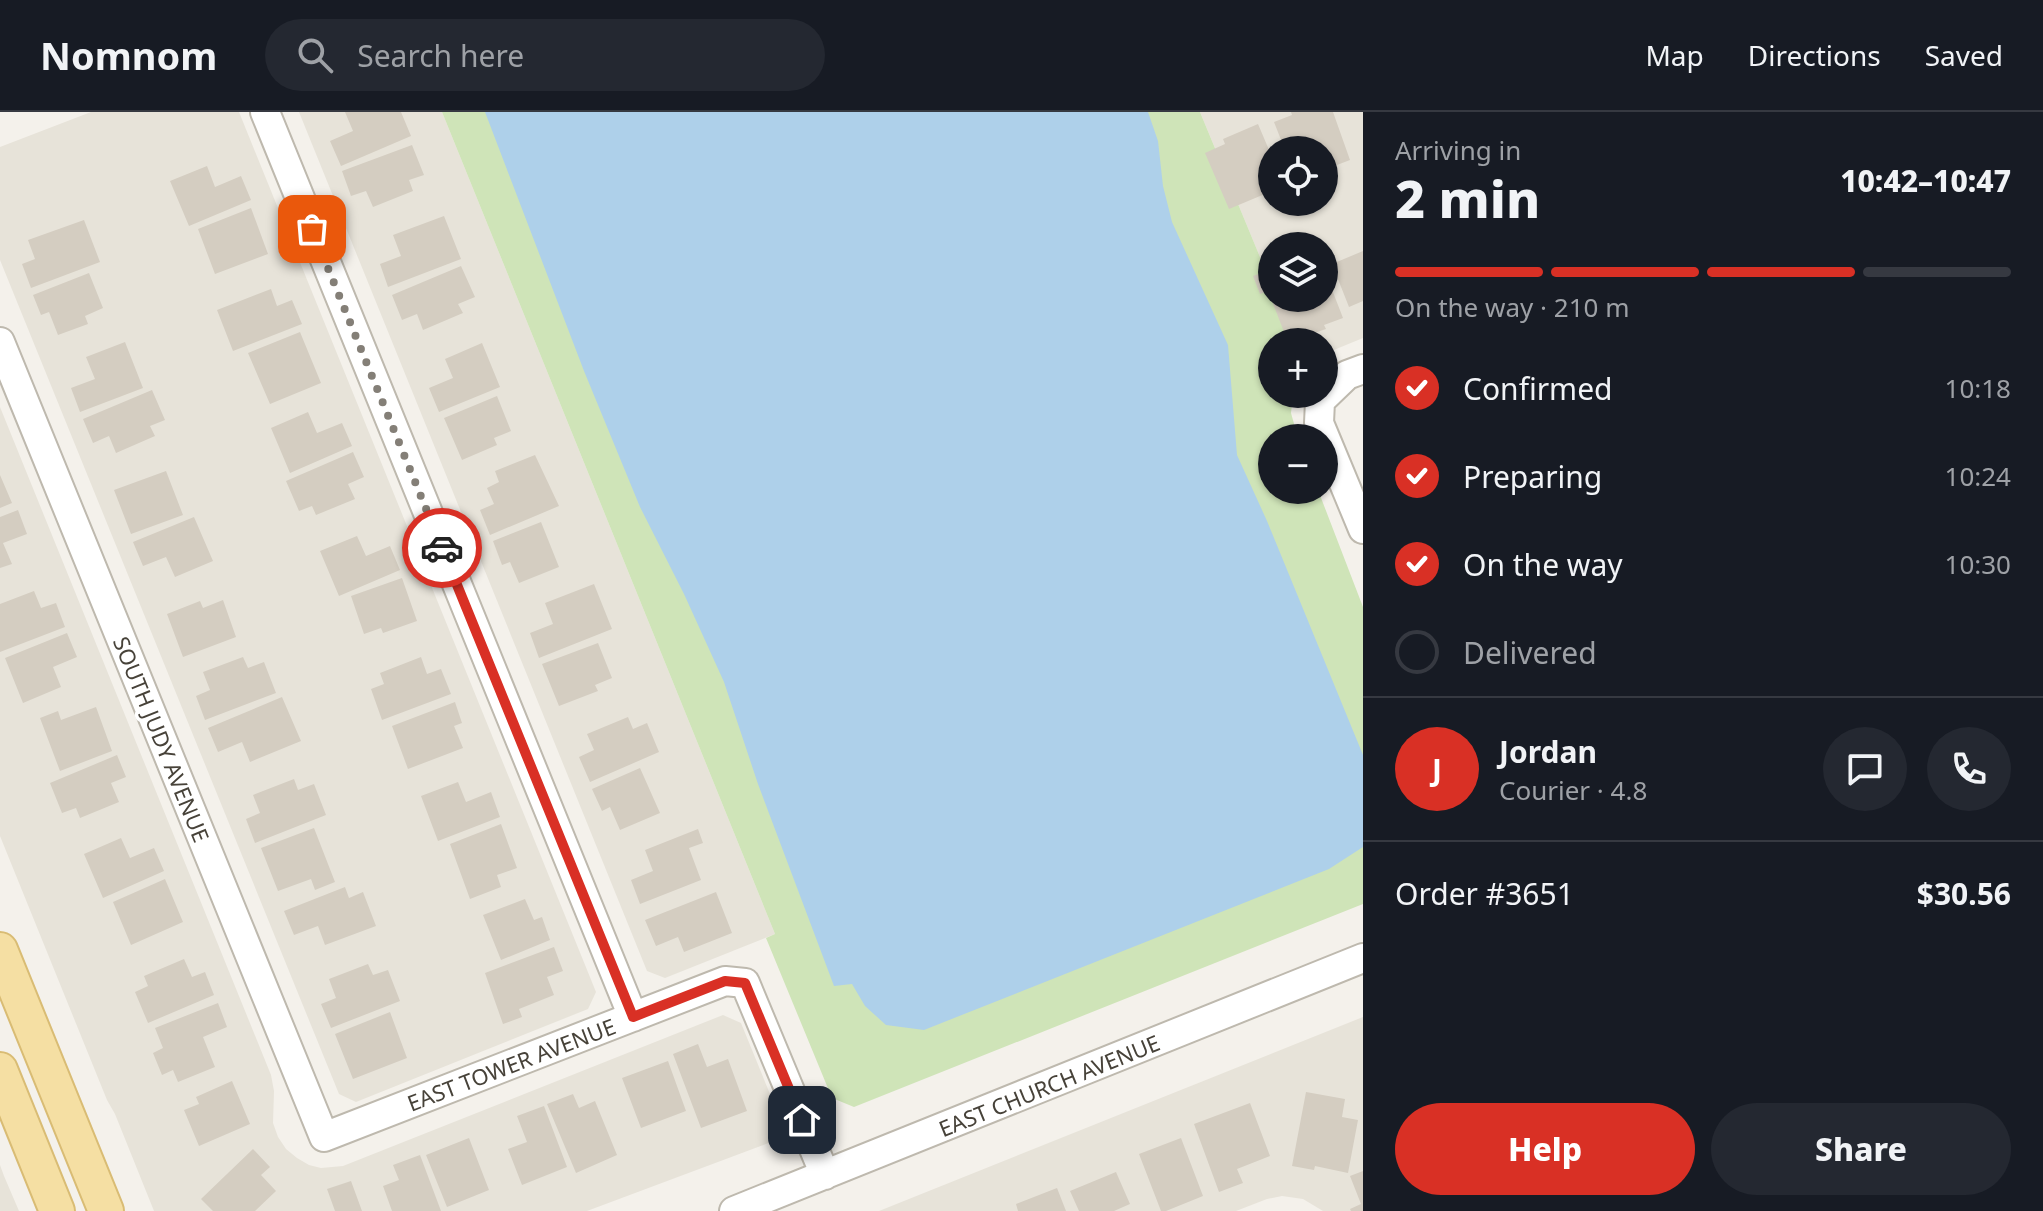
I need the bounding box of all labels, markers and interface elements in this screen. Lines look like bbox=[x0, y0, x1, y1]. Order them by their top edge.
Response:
search box bbox=[265, 19, 825, 91]
text: Nomnom bbox=[40, 29, 217, 81]
icon: search bbox=[293, 33, 337, 77]
text: Search here bbox=[357, 35, 524, 76]
text: Map bbox=[1645, 36, 1704, 74]
text: Directions bbox=[1748, 36, 1881, 74]
text: Saved bbox=[1925, 36, 2003, 74]
text: Arriving in bbox=[1395, 132, 1521, 168]
map controls bbox=[1258, 136, 1338, 504]
button: locate bbox=[1258, 136, 1338, 216]
text: 10:42–10:47 bbox=[1840, 160, 2011, 201]
text: 2 min bbox=[1395, 162, 1540, 233]
pin bbox=[278, 195, 346, 263]
icon: bag bbox=[290, 207, 334, 251]
button: layers bbox=[1258, 232, 1338, 312]
text: On the way · 210 m bbox=[1395, 289, 1629, 325]
button: + bbox=[1258, 328, 1338, 408]
icon: check bbox=[1395, 366, 1439, 410]
text: Confirmed bbox=[1463, 368, 1613, 409]
text: 10:18 bbox=[1945, 370, 2011, 406]
button: − bbox=[1258, 424, 1338, 504]
icon: check bbox=[1395, 454, 1439, 498]
text: Preparing bbox=[1463, 456, 1602, 497]
text: 10:24 bbox=[1945, 458, 2011, 494]
courier bbox=[402, 508, 482, 588]
icon: car bbox=[420, 526, 464, 570]
icon: check bbox=[1395, 542, 1439, 586]
text: On the way bbox=[1463, 544, 1623, 585]
text: 10:30 bbox=[1945, 546, 2011, 582]
street label: SOUTH JUDY AVENUE bbox=[107, 632, 217, 846]
text: Delivered bbox=[1463, 632, 1597, 673]
button: chat bbox=[1823, 727, 1907, 811]
button: phone bbox=[1927, 727, 2011, 811]
text: Jordan bbox=[1499, 731, 1597, 772]
text: J bbox=[1432, 749, 1442, 790]
text: Courier · 4.8 bbox=[1499, 772, 1647, 808]
text: Order #3651 bbox=[1395, 873, 1574, 914]
text: $30.56 bbox=[1917, 873, 2011, 914]
street label: EAST TOWER AVENUE bbox=[403, 1010, 619, 1118]
street label: EAST CHURCH AVENUE bbox=[934, 1027, 1164, 1143]
pin bbox=[768, 1086, 836, 1154]
icon: home bbox=[780, 1098, 824, 1142]
button: Help bbox=[1395, 1103, 1695, 1195]
button: Share bbox=[1711, 1103, 2011, 1195]

